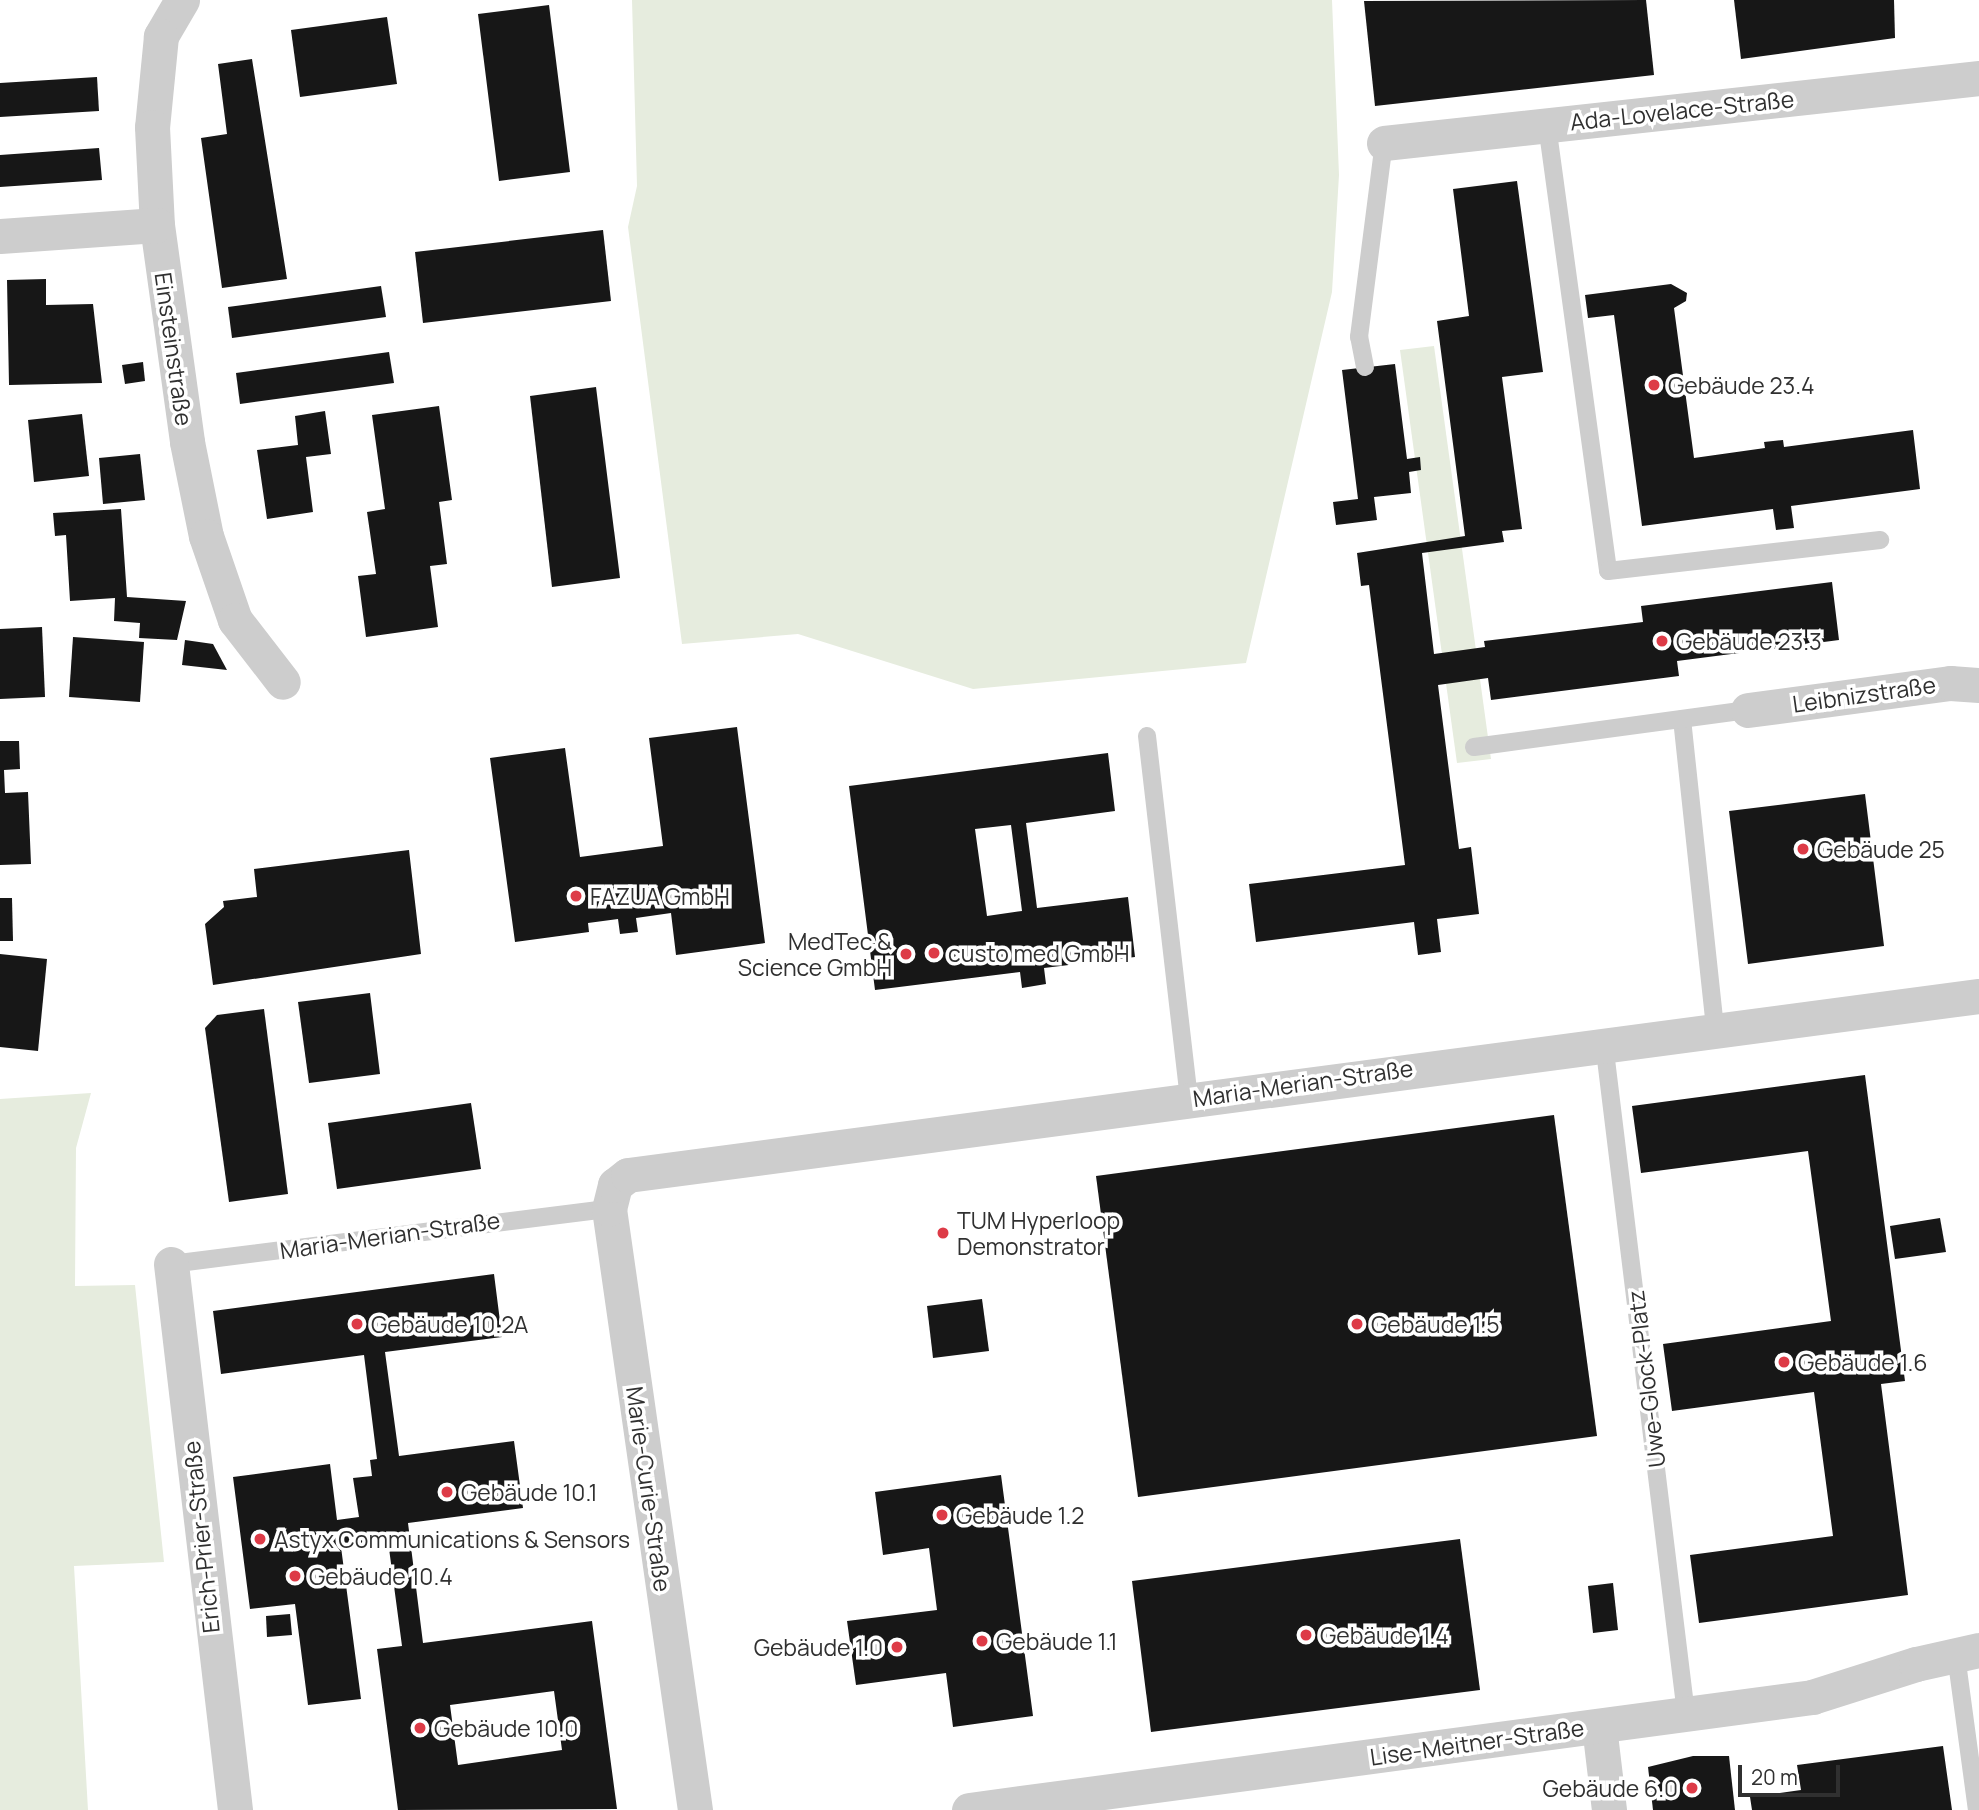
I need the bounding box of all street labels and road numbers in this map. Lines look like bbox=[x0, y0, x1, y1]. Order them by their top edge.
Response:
street label: Ada-Lovelace-Straße bbox=[1569, 85, 1795, 135]
street label: Einsteinstraße bbox=[150, 271, 198, 427]
street label: Leibnizstraße bbox=[1791, 670, 1937, 718]
street label: Maria-Merian-Straße bbox=[1191, 1054, 1415, 1112]
street label: Maria-Merian-Straße bbox=[278, 1206, 502, 1264]
street label: Uwe-Glock-Platz bbox=[1621, 1289, 1671, 1469]
street label: Marie-Curie-Straße bbox=[621, 1385, 677, 1593]
street label: Erich-Prier-Straße bbox=[177, 1440, 225, 1634]
street label: Lise-Meitner-Straße bbox=[1368, 1713, 1586, 1771]

